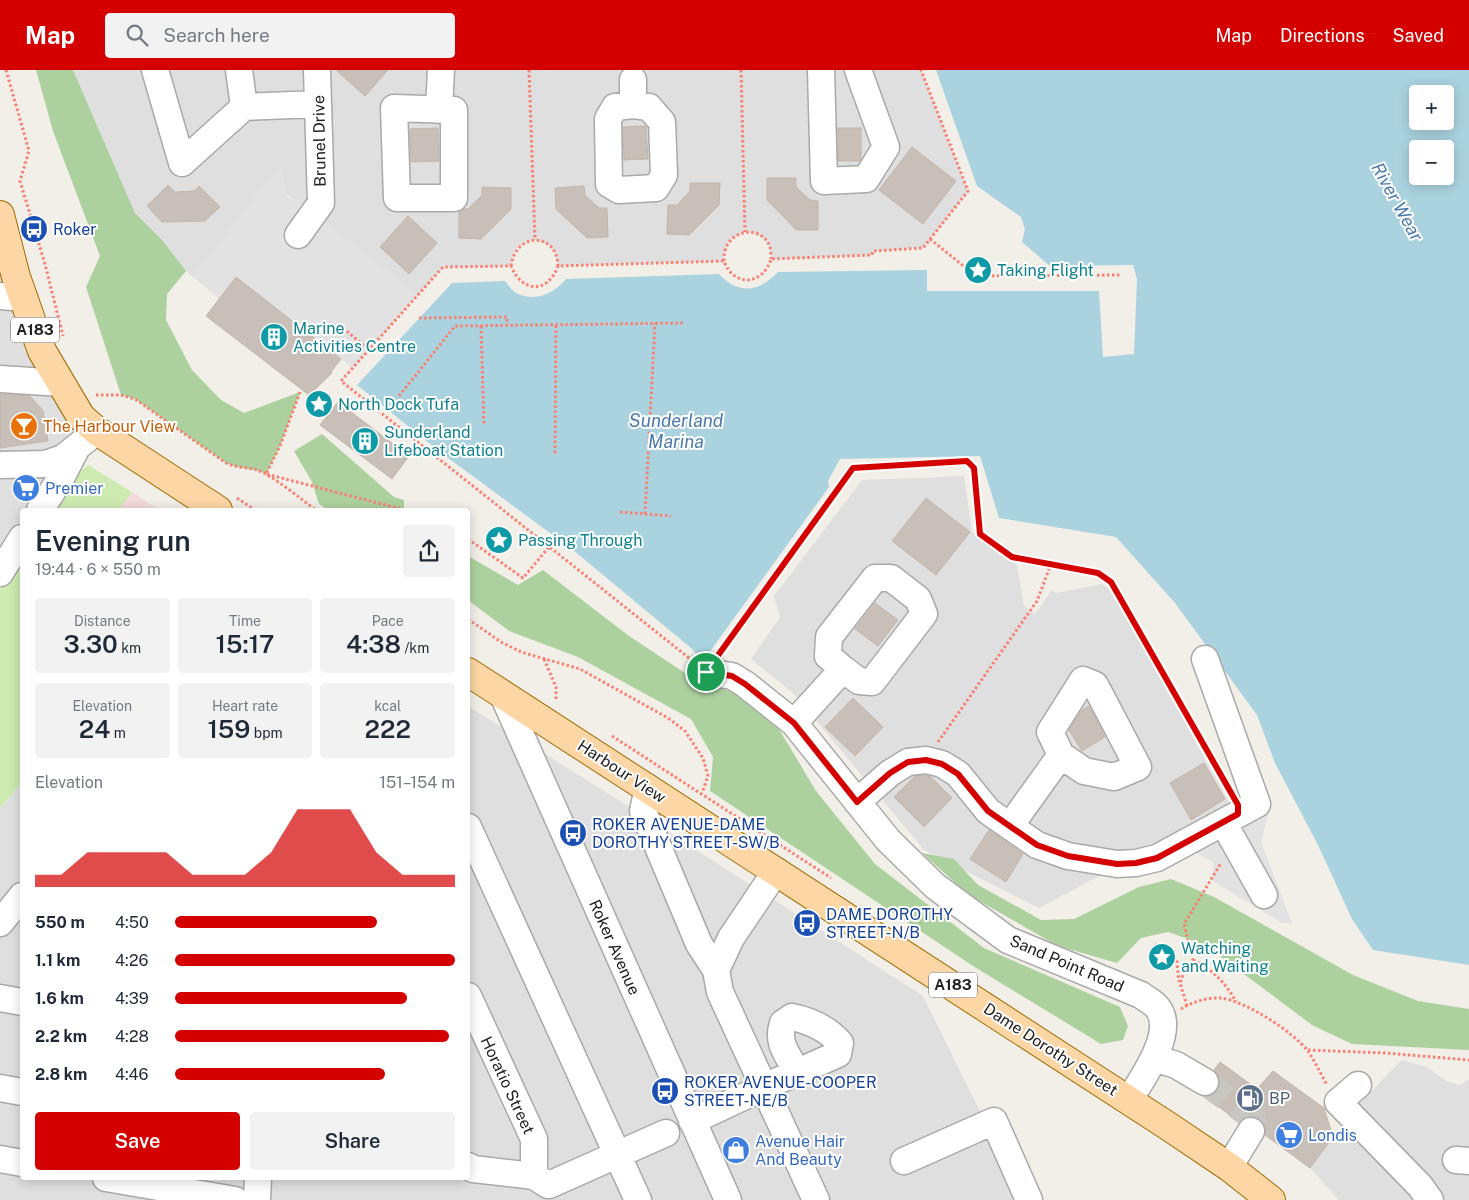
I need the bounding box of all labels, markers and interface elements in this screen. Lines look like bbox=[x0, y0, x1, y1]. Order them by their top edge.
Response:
search box bbox=[105, 13, 455, 58]
text: Map bbox=[25, 21, 75, 49]
icon: search bbox=[123, 21, 151, 49]
text: Search here bbox=[163, 24, 270, 46]
text: Map bbox=[1215, 25, 1252, 46]
text: Directions bbox=[1280, 25, 1365, 46]
text: Saved bbox=[1393, 25, 1444, 46]
map controls bbox=[1409, 85, 1454, 185]
button: + bbox=[1409, 85, 1454, 130]
street label: Brunel Drive bbox=[309, 95, 330, 187]
button: − bbox=[1409, 140, 1454, 185]
water label: River Wear bbox=[1367, 159, 1428, 245]
bus stop icon: Roker bbox=[19, 214, 49, 244]
place label: Roker bbox=[53, 220, 97, 239]
place icon: Taking Flight bbox=[963, 255, 993, 285]
place label: Taking Flight bbox=[997, 261, 1094, 280]
road number: A183 bbox=[11, 318, 59, 342]
place label: Marine Activities Centre bbox=[293, 319, 416, 356]
building icon: Marine Activities Centre bbox=[259, 322, 289, 352]
place icon: North Dock Tufa bbox=[304, 389, 334, 419]
place label: North Dock Tufa bbox=[338, 395, 459, 414]
water label: Sunderland Marina bbox=[629, 410, 724, 452]
bar icon: The Harbour View bbox=[9, 411, 39, 441]
place label: The Harbour View bbox=[43, 417, 176, 436]
place label: Sunderland Lifeboat Station bbox=[384, 423, 503, 460]
building icon: Sunderland Lifeboat Station bbox=[350, 426, 380, 456]
supermarket icon: Premier bbox=[11, 473, 41, 503]
place label: Premier bbox=[45, 479, 104, 498]
text: Evening run bbox=[35, 524, 191, 557]
button: share bbox=[403, 525, 455, 577]
place icon: Passing Through bbox=[484, 525, 514, 555]
place label: Passing Through bbox=[518, 531, 642, 550]
text: 19:44 · 6 × 550 m bbox=[35, 560, 161, 579]
text: Distance bbox=[74, 613, 131, 629]
text: Time bbox=[229, 613, 261, 629]
text: Pace bbox=[372, 613, 404, 629]
text: 3.30 bbox=[63, 629, 118, 659]
text: 15:17 bbox=[215, 629, 275, 659]
text: 4:38 bbox=[346, 629, 401, 659]
text: km bbox=[118, 640, 141, 656]
text: /km bbox=[401, 640, 429, 656]
pin bbox=[685, 651, 727, 693]
icon: arrive bbox=[692, 658, 720, 686]
text: Elevation bbox=[73, 698, 132, 714]
text: Heart rate bbox=[212, 698, 278, 714]
text: kcal bbox=[374, 698, 401, 714]
text: 24 bbox=[79, 714, 110, 744]
text: 159 bbox=[207, 714, 250, 744]
text: 222 bbox=[365, 714, 411, 744]
text: m bbox=[110, 725, 126, 741]
text: bpm bbox=[250, 725, 283, 741]
street label: Harbour View bbox=[574, 736, 670, 807]
text: Elevation bbox=[35, 773, 103, 792]
text: 151–154 m bbox=[380, 773, 455, 792]
place label: ROKER AVENUE-DAME DOROTHY STREET-SW/B bbox=[592, 815, 780, 852]
bus stop icon: ROKER AVENUE-DAME DOROTHY STREET-SW/B bbox=[558, 818, 588, 848]
street label: Roker Avenue bbox=[585, 897, 644, 998]
place label: DAME DOROTHY STREET-N/B bbox=[826, 905, 953, 942]
bus stop icon: DAME DOROTHY STREET-N/B bbox=[792, 908, 822, 938]
text: 550 m bbox=[35, 913, 85, 932]
text: 4:50 bbox=[115, 913, 149, 932]
street label: Sand Point Road bbox=[1007, 931, 1127, 996]
place label: Watching and Waiting bbox=[1181, 939, 1269, 976]
place icon: Watching and Waiting bbox=[1147, 942, 1177, 972]
text: 1.1 km bbox=[35, 951, 80, 970]
text: 4:26 bbox=[115, 951, 148, 970]
road number: A183 bbox=[929, 972, 977, 998]
text: 1.6 km bbox=[35, 989, 84, 1008]
text: 4:39 bbox=[115, 989, 149, 1008]
street label: Dame Dorothy Street bbox=[980, 999, 1121, 1100]
text: 2.2 km bbox=[35, 1027, 87, 1046]
text: 4:28 bbox=[115, 1027, 149, 1046]
street label: Horatio Street bbox=[477, 1033, 538, 1137]
text: 2.8 km bbox=[35, 1065, 87, 1084]
text: 4:46 bbox=[115, 1065, 149, 1084]
place label: ROKER AVENUE-COOPER STREET-NE/B bbox=[684, 1073, 877, 1110]
bus stop icon: ROKER AVENUE-COOPER STREET-NE/B bbox=[650, 1076, 680, 1106]
fuel station icon: BP bbox=[1235, 1083, 1265, 1113]
place label: BP bbox=[1269, 1089, 1290, 1108]
button: Save bbox=[35, 1112, 240, 1170]
button: Share bbox=[250, 1112, 455, 1170]
supermarket icon: Londis bbox=[1274, 1120, 1304, 1150]
place label: Londis bbox=[1308, 1126, 1357, 1145]
place label: Avenue Hair And Beauty bbox=[755, 1132, 845, 1169]
shop icon: Avenue Hair And Beauty bbox=[721, 1135, 751, 1165]

